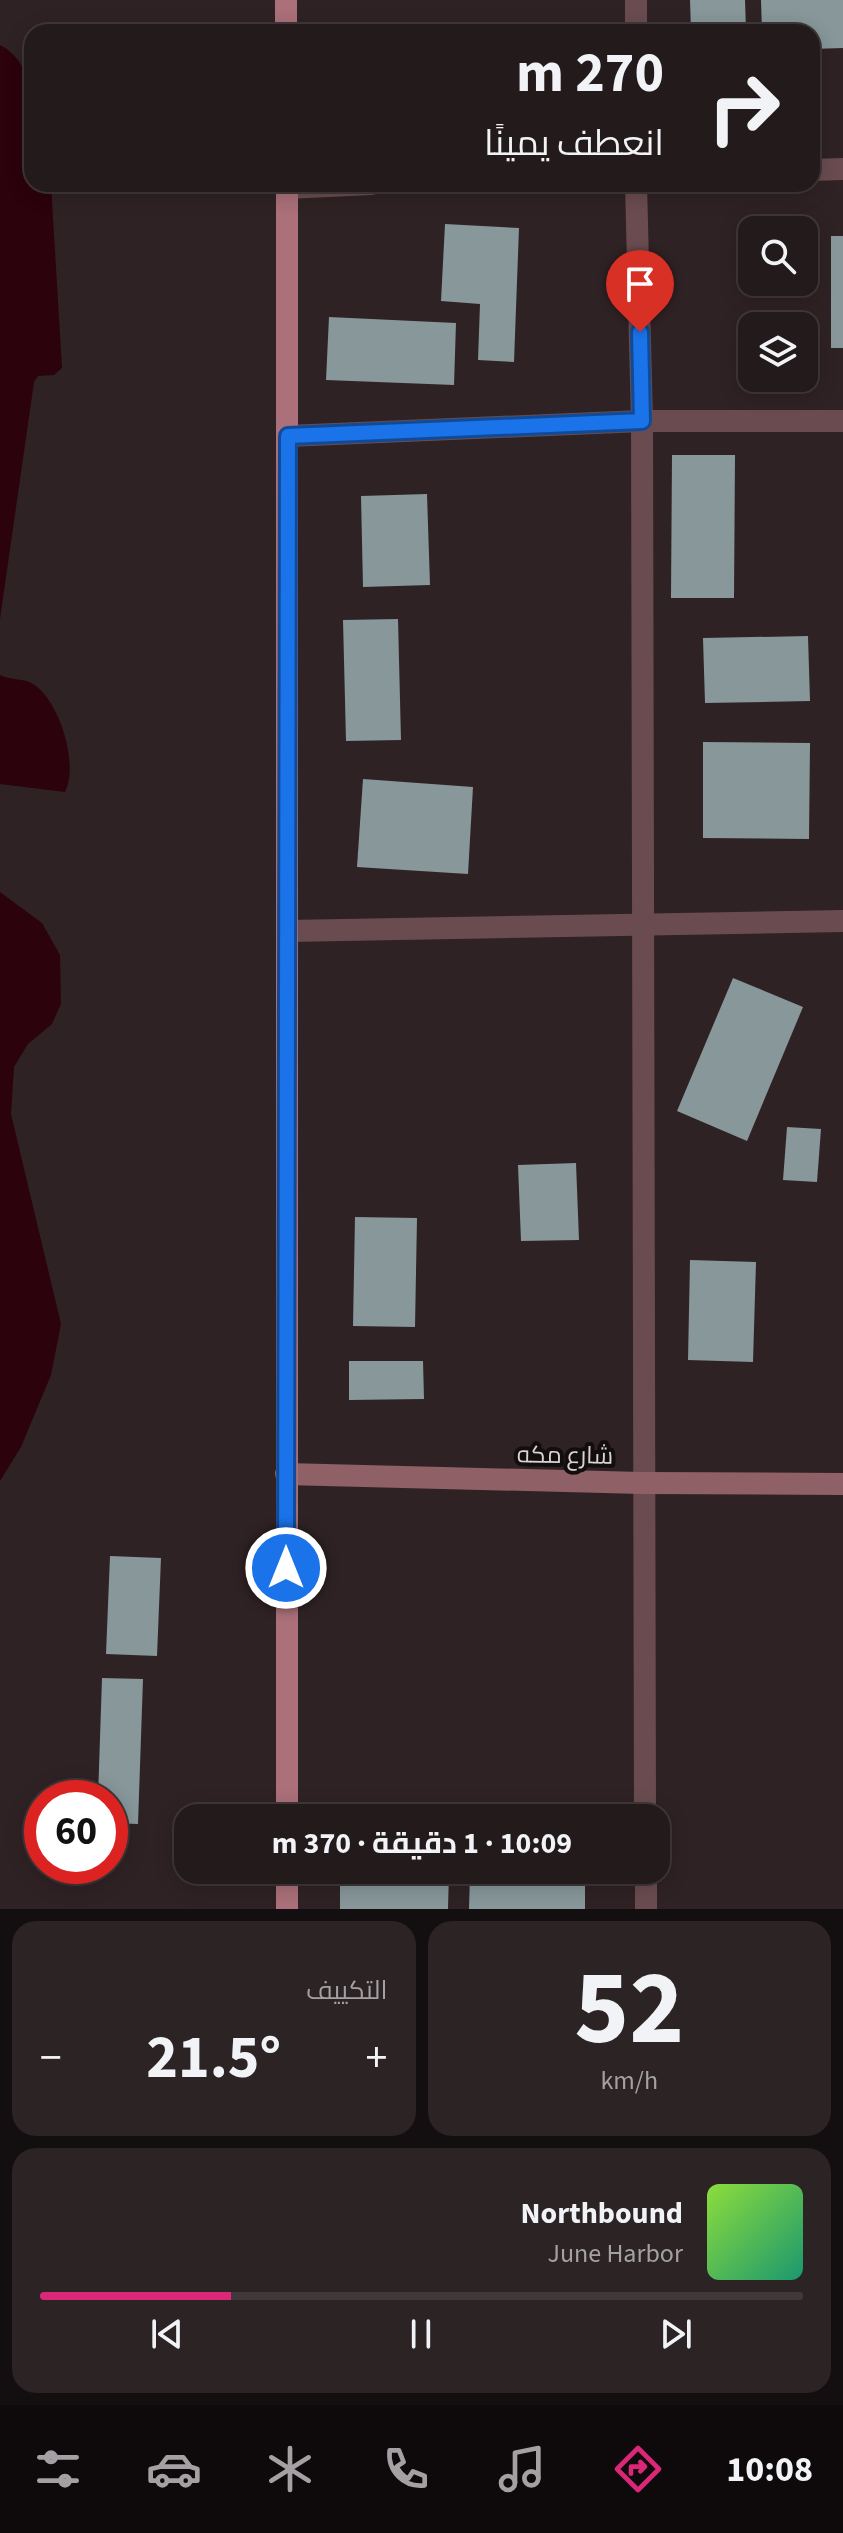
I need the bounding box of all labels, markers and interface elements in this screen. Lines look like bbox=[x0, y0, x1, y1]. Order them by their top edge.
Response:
text: 270 m bbox=[516, 34, 664, 113]
icon: right bbox=[692, 56, 796, 160]
text: انعطف يمينًا bbox=[484, 118, 664, 169]
map controls bbox=[738, 216, 818, 392]
button: search bbox=[738, 216, 818, 296]
pin bbox=[606, 250, 674, 332]
icon: arrive bbox=[618, 262, 662, 306]
button: layers bbox=[738, 312, 818, 392]
street label: شارع مكه bbox=[517, 1437, 613, 1474]
position arrow bbox=[244, 1526, 328, 1610]
speed limit sign: 60 bbox=[24, 1780, 128, 1884]
text: 10:09 · 1 دقيقة · 370 m bbox=[272, 1822, 572, 1865]
text: 52 bbox=[574, 1936, 684, 2084]
text: التكييف bbox=[306, 1972, 388, 2009]
text: 21.5° bbox=[146, 2016, 281, 2101]
text: − bbox=[40, 2027, 62, 2090]
text: + bbox=[366, 2027, 387, 2090]
text: km/h bbox=[600, 2062, 658, 2099]
text: Northbound bbox=[521, 2192, 683, 2235]
text: June Harbor bbox=[548, 2235, 683, 2272]
icon: previous bbox=[145, 2312, 189, 2356]
icon: pause bbox=[399, 2312, 443, 2356]
icon: next bbox=[654, 2312, 698, 2356]
icon: filters bbox=[30, 2441, 86, 2497]
icon: car bbox=[146, 2441, 202, 2497]
icon: climate bbox=[262, 2441, 318, 2497]
icon: phone bbox=[378, 2441, 434, 2497]
icon: music bbox=[494, 2441, 550, 2497]
icon: directions bbox=[610, 2441, 666, 2497]
text: 10:08 bbox=[726, 2444, 813, 2495]

